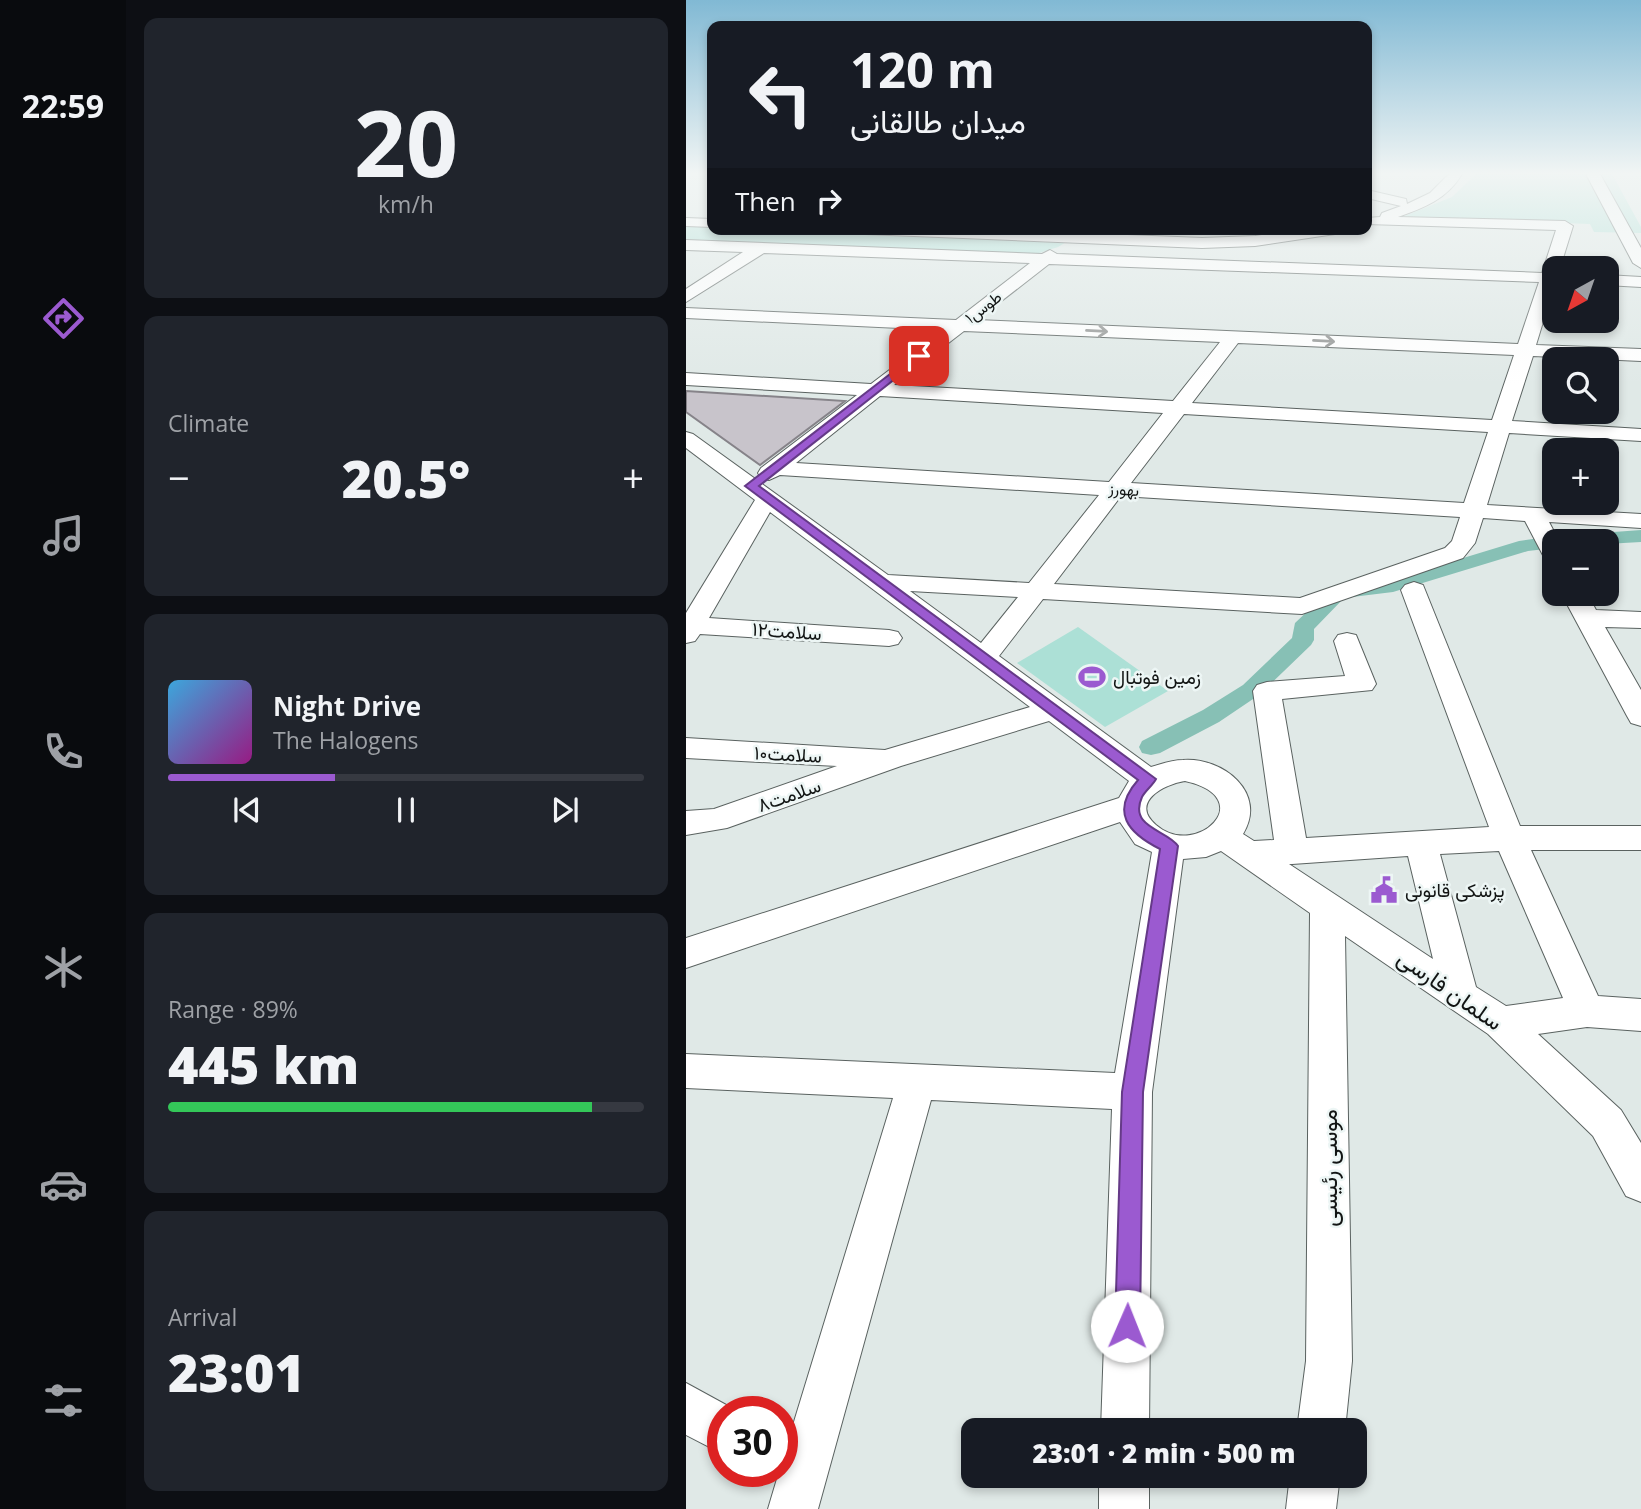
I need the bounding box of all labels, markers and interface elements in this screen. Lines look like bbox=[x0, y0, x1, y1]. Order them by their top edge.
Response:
text: 120 m bbox=[850, 36, 995, 102]
icon: left bbox=[735, 49, 826, 140]
text: 20 bbox=[354, 80, 458, 204]
text: 22:59 bbox=[22, 84, 104, 127]
text: میدان طالقانی bbox=[850, 99, 1026, 142]
icon: right bbox=[810, 182, 848, 220]
text: Then bbox=[735, 183, 796, 219]
text: km/h bbox=[378, 188, 434, 220]
north arrow bbox=[1542, 256, 1619, 332]
map controls bbox=[1542, 256, 1619, 606]
street label: طوس۱ bbox=[960, 286, 1006, 328]
icon: directions bbox=[39, 294, 88, 343]
one-way arrow bbox=[1085, 325, 1108, 338]
pin bbox=[889, 326, 949, 386]
one-way arrow bbox=[1312, 335, 1335, 348]
icon: arrive bbox=[900, 337, 938, 375]
button: search bbox=[1542, 347, 1619, 424]
text: Climate bbox=[168, 407, 249, 439]
button: + bbox=[1542, 438, 1619, 515]
text: 20.5° bbox=[342, 442, 470, 513]
text: − bbox=[168, 451, 190, 503]
text: + bbox=[622, 451, 644, 503]
street label: بهورز bbox=[1107, 477, 1140, 501]
icon: music bbox=[39, 511, 88, 560]
button: − bbox=[1542, 529, 1619, 606]
street label: سلامت۱۲ bbox=[751, 616, 823, 646]
sports icon: زمین فوتبال bbox=[1077, 662, 1107, 692]
place label: زمین فوتبال bbox=[1113, 664, 1201, 690]
text: Night Drive bbox=[273, 688, 421, 724]
text: The Halogens bbox=[273, 724, 419, 756]
icon: phone bbox=[39, 727, 88, 776]
street label: سلامت۱۰ bbox=[754, 739, 823, 769]
street label: سلامت۸ bbox=[754, 772, 824, 818]
icon: previous bbox=[228, 791, 266, 829]
icon: pause bbox=[387, 791, 425, 829]
icon: next bbox=[546, 791, 584, 829]
public building icon: پزشکی قانونی bbox=[1369, 875, 1399, 905]
place label: پزشکی قانونی bbox=[1405, 877, 1505, 904]
street label: سلمان فارسی bbox=[1391, 941, 1510, 1037]
icon: climate bbox=[39, 943, 88, 992]
text: Range · 89% bbox=[168, 993, 298, 1025]
text: 445 km bbox=[168, 1028, 359, 1099]
street label: موسی رئیسی bbox=[1312, 1109, 1344, 1227]
icon: car bbox=[39, 1160, 88, 1209]
position arrow bbox=[1090, 1289, 1164, 1363]
text: Arrival bbox=[168, 1301, 237, 1333]
text: 23:01 bbox=[168, 1336, 305, 1407]
icon: filters bbox=[39, 1376, 88, 1425]
speed limit sign: 30 bbox=[707, 1396, 798, 1487]
text: 23:01 · 2 min · 500 m bbox=[1033, 1435, 1295, 1471]

